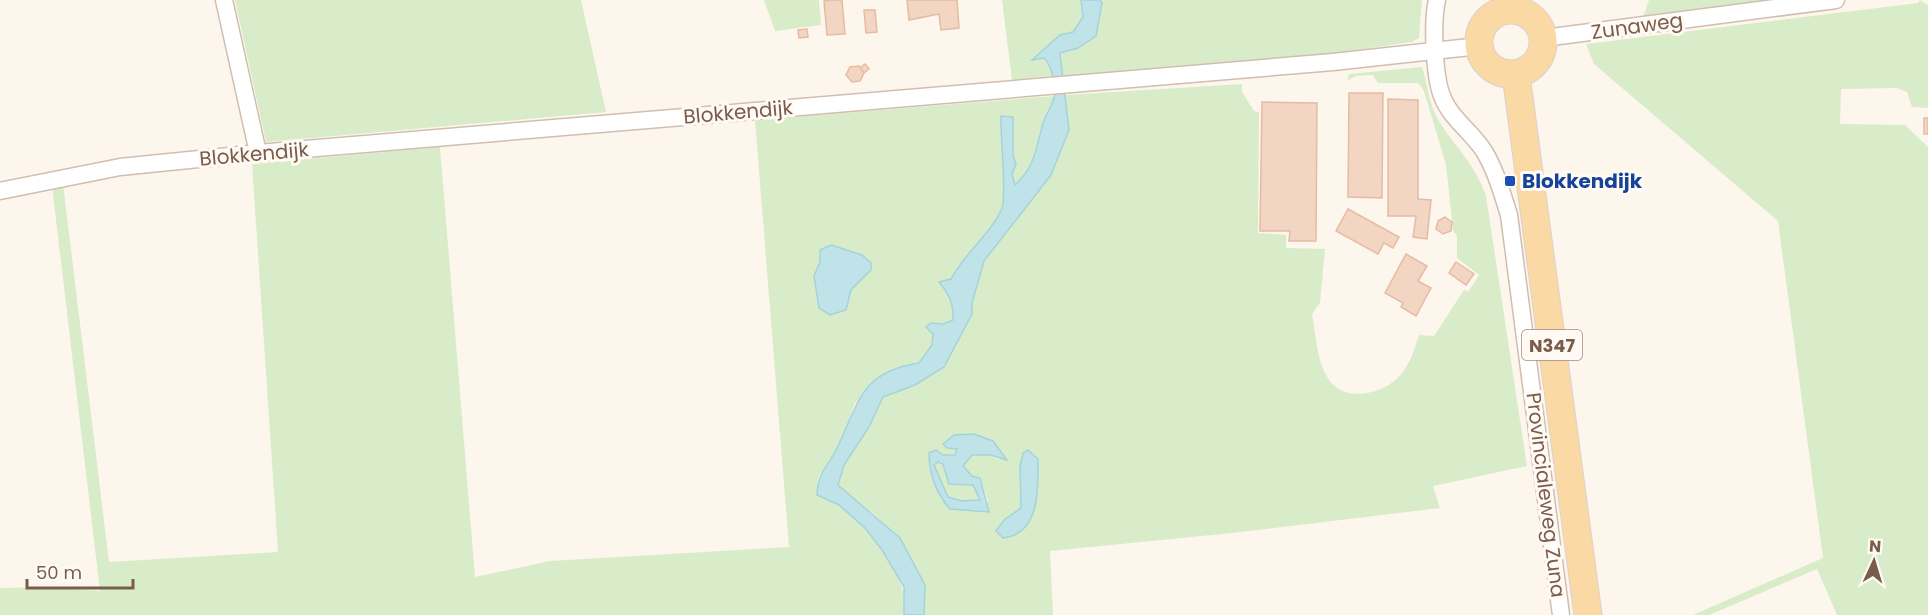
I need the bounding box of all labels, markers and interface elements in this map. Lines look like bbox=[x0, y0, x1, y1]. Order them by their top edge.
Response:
street label: Zunaweg bbox=[1589, 6, 1685, 46]
street label: Blokkendijk bbox=[682, 93, 794, 131]
street label: Blokkendijk bbox=[198, 135, 310, 173]
place label: Blokkendijk bbox=[1522, 167, 1643, 195]
marker: Blokkendijk bbox=[1503, 174, 1517, 188]
road number: N347 bbox=[1522, 330, 1582, 360]
street label: Provincialeweg Zuna bbox=[1520, 391, 1572, 599]
north arrow bbox=[1844, 531, 1904, 591]
text: N bbox=[1868, 535, 1882, 558]
scale bar bbox=[27, 552, 134, 590]
text: 50 m bbox=[36, 560, 82, 585]

